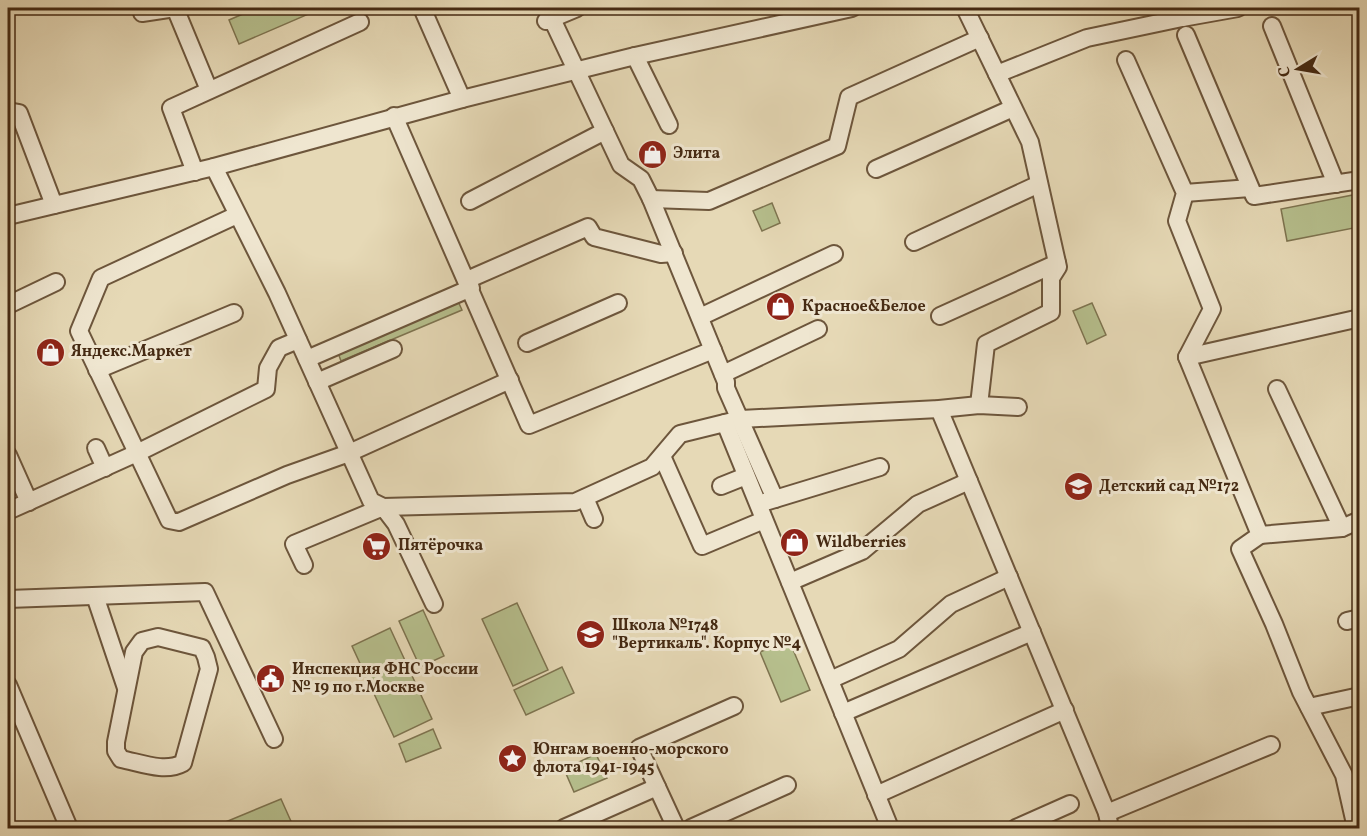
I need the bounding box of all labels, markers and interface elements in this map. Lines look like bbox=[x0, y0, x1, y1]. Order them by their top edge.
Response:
north arrow bbox=[1268, 39, 1328, 99]
text: С bbox=[1273, 64, 1297, 79]
shop icon: Элита bbox=[636, 138, 668, 170]
place label: Элита bbox=[673, 143, 721, 165]
shop icon: Красное&Белое bbox=[765, 291, 797, 323]
place label: Красное&Белое bbox=[802, 296, 926, 318]
shop icon: Яндекс.Маркет bbox=[34, 336, 66, 368]
place label: Яндекс.Маркет bbox=[71, 341, 192, 363]
school or university icon: Детский сад №172 bbox=[1062, 471, 1094, 503]
place label: Детский сад №172 bbox=[1099, 476, 1239, 498]
shop icon: Wildberries bbox=[779, 527, 811, 559]
supermarket icon: Пятёрочка bbox=[361, 530, 393, 562]
place label: Wildberries bbox=[816, 532, 906, 554]
place label: Пятёрочка bbox=[398, 535, 483, 557]
place label: Школа №1748 "Вертикаль". Корпус №4 bbox=[612, 615, 802, 655]
school or university icon: Школа №1748 "Вертикаль". Корпус №4 bbox=[575, 619, 607, 651]
place label: Инспекция ФНС России № 19 по г.Москве bbox=[292, 659, 478, 699]
public building icon: Инспекция ФНС России № 19 по г.Москве bbox=[255, 663, 287, 695]
place label: Юнгам военно-морского флота 1941-1945 bbox=[533, 739, 729, 779]
place icon: Юнгам военно-морского флота 1941-1945 bbox=[496, 743, 528, 775]

